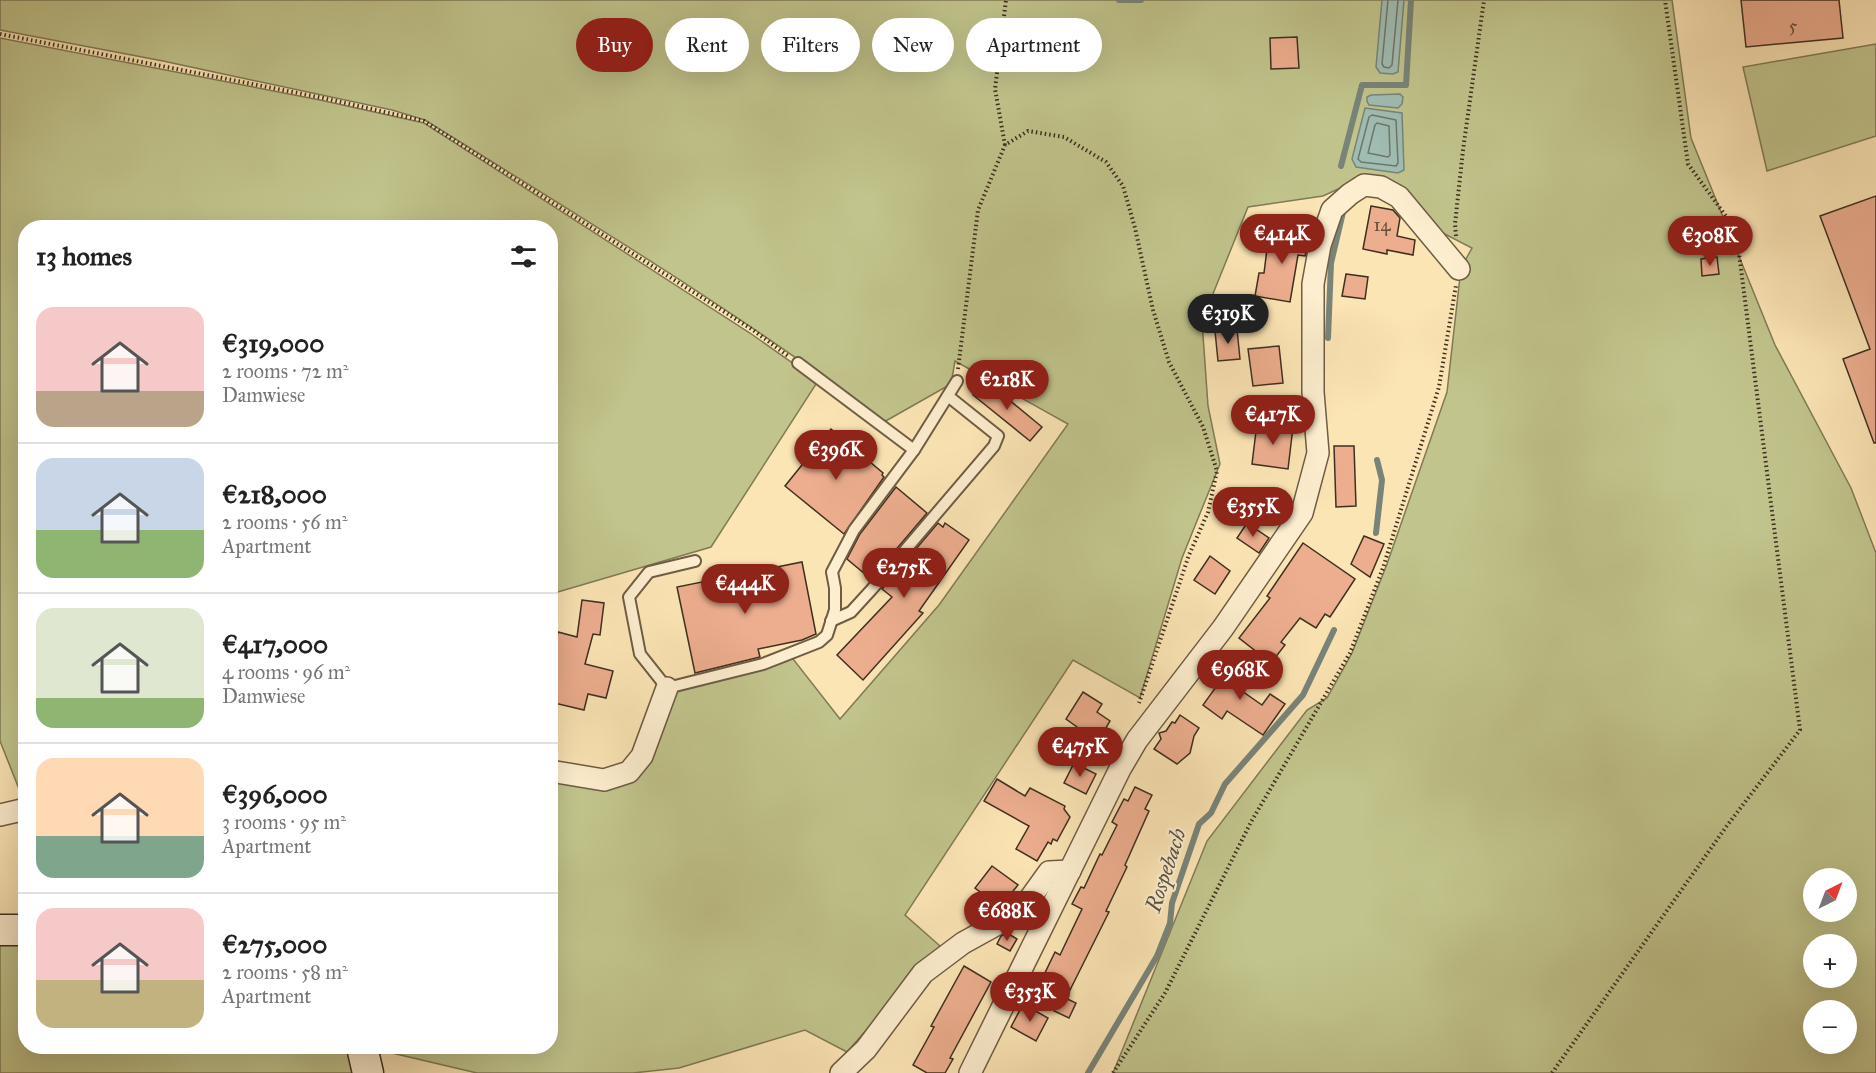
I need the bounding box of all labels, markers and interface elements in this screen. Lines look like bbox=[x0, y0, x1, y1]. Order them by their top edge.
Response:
house number: 5 bbox=[1789, 15, 1798, 37]
chip: Buy bbox=[576, 18, 653, 72]
chip: Rent bbox=[665, 18, 749, 72]
chip: Filters bbox=[761, 18, 860, 72]
chip: New bbox=[872, 18, 954, 72]
chip: Apartment bbox=[966, 18, 1102, 72]
pin: €414K bbox=[1240, 214, 1324, 265]
house number: 14 bbox=[1373, 214, 1392, 236]
pin: €308K bbox=[1668, 216, 1752, 267]
text: €414K bbox=[1254, 221, 1310, 245]
text: €308K bbox=[1682, 223, 1738, 247]
text: 13 homes bbox=[36, 240, 132, 272]
icon: filters bbox=[507, 240, 540, 273]
pin: €319K bbox=[1186, 294, 1270, 345]
text: €319K bbox=[1202, 301, 1254, 325]
text: €319,000 bbox=[222, 327, 324, 359]
icon: home bbox=[84, 331, 156, 403]
text: 2 rooms · 72 m² bbox=[222, 359, 349, 383]
pin: €218K bbox=[965, 360, 1049, 411]
text: €218K bbox=[980, 367, 1034, 391]
text: Damwiese bbox=[222, 383, 305, 407]
pin: €417K bbox=[1231, 395, 1315, 446]
text: €417K bbox=[1245, 402, 1301, 426]
pin: €396K bbox=[794, 430, 878, 481]
text: €396K bbox=[808, 437, 864, 461]
text: €218,000 bbox=[222, 478, 327, 510]
icon: home bbox=[84, 482, 156, 554]
pin: €355K bbox=[1211, 487, 1295, 538]
text: €355K bbox=[1227, 494, 1279, 518]
text: 2 rooms · 56 m² bbox=[222, 510, 348, 534]
text: Apartment bbox=[222, 534, 311, 558]
pin: €275K bbox=[862, 548, 946, 599]
text: €275K bbox=[876, 555, 932, 579]
pin: €444K bbox=[703, 564, 787, 615]
text: €444K bbox=[715, 571, 775, 595]
text: €417,000 bbox=[222, 628, 328, 660]
icon: home bbox=[84, 632, 156, 704]
pin: €968K bbox=[1198, 650, 1282, 701]
text: €968K bbox=[1211, 657, 1269, 681]
text: 4 rooms · 96 m² bbox=[222, 660, 350, 684]
text: Damwiese bbox=[222, 684, 305, 708]
pin: €475K bbox=[1038, 727, 1122, 778]
text: €475K bbox=[1052, 734, 1108, 758]
text: €396,000 bbox=[222, 778, 328, 810]
icon: home bbox=[84, 782, 156, 854]
text: 3 rooms · 95 m² bbox=[222, 810, 346, 834]
water label: Rospebach bbox=[1139, 825, 1192, 916]
text: Apartment bbox=[222, 834, 311, 858]
north arrow bbox=[1803, 868, 1857, 922]
map controls bbox=[1803, 868, 1857, 1054]
pin: €688K bbox=[965, 891, 1049, 942]
text: €688K bbox=[978, 898, 1036, 922]
text: €275,000 bbox=[222, 928, 327, 960]
icon: home bbox=[84, 932, 156, 1004]
button: + bbox=[1803, 934, 1857, 988]
text: 2 rooms · 58 m² bbox=[222, 960, 348, 984]
pin: €353K bbox=[988, 972, 1072, 1023]
text: €353K bbox=[1004, 979, 1056, 1003]
text: Apartment bbox=[222, 984, 311, 1008]
button: − bbox=[1803, 1000, 1857, 1054]

